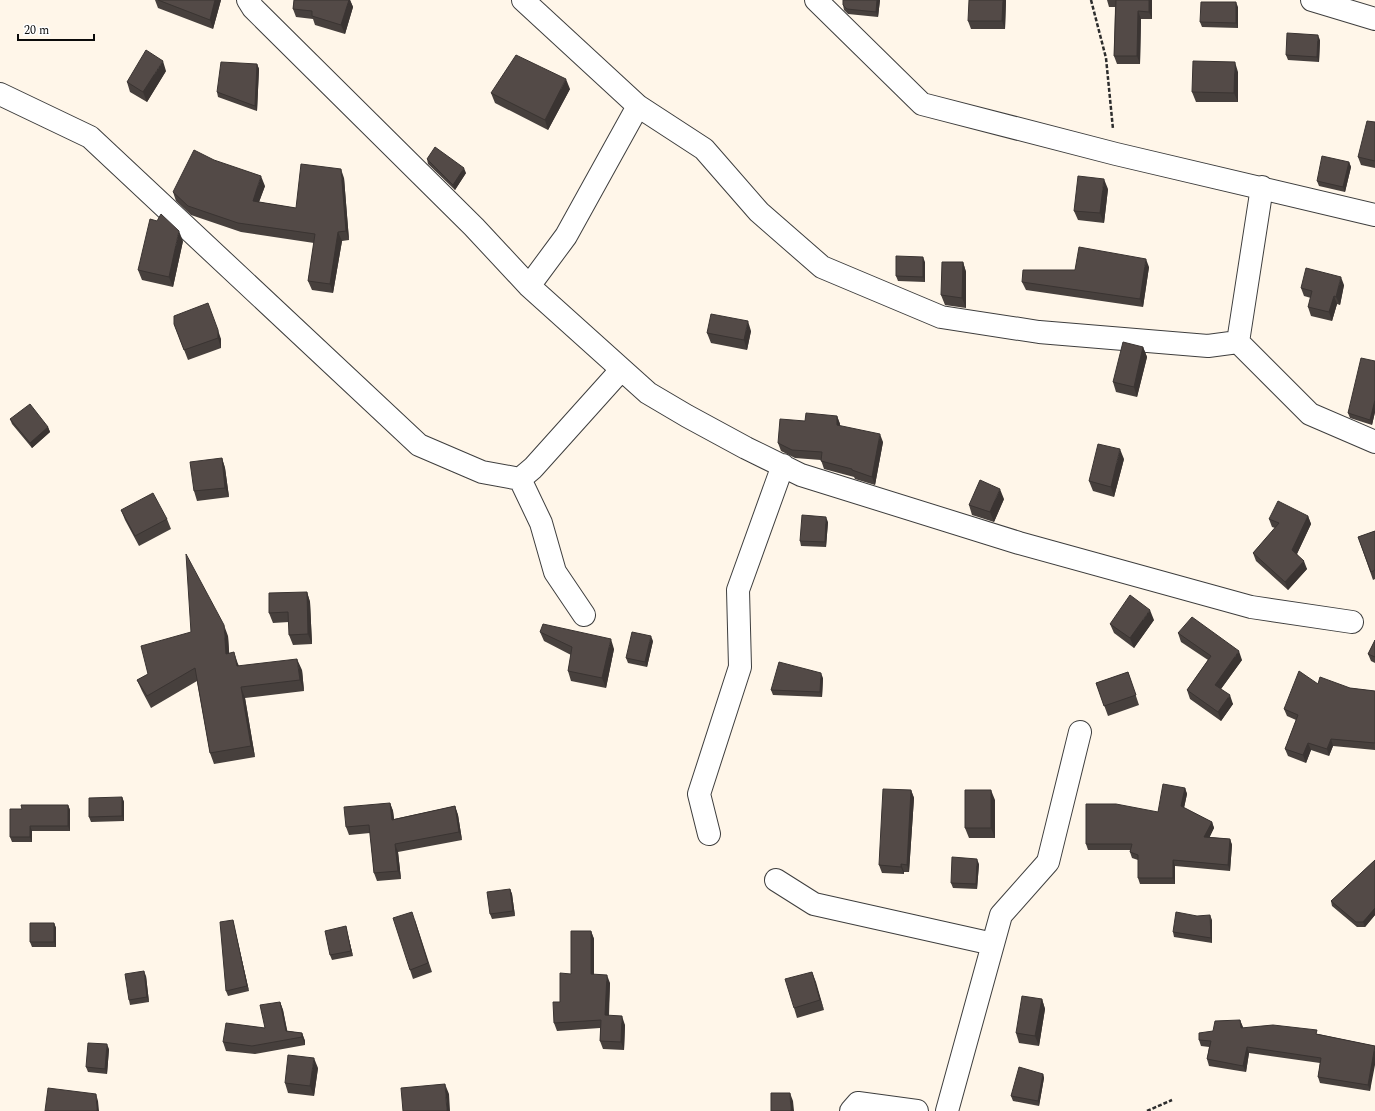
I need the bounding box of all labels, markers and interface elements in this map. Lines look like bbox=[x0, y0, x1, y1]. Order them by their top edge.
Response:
scale bar bbox=[18, 16, 94, 42]
text: 20 m bbox=[24, 21, 49, 40]

